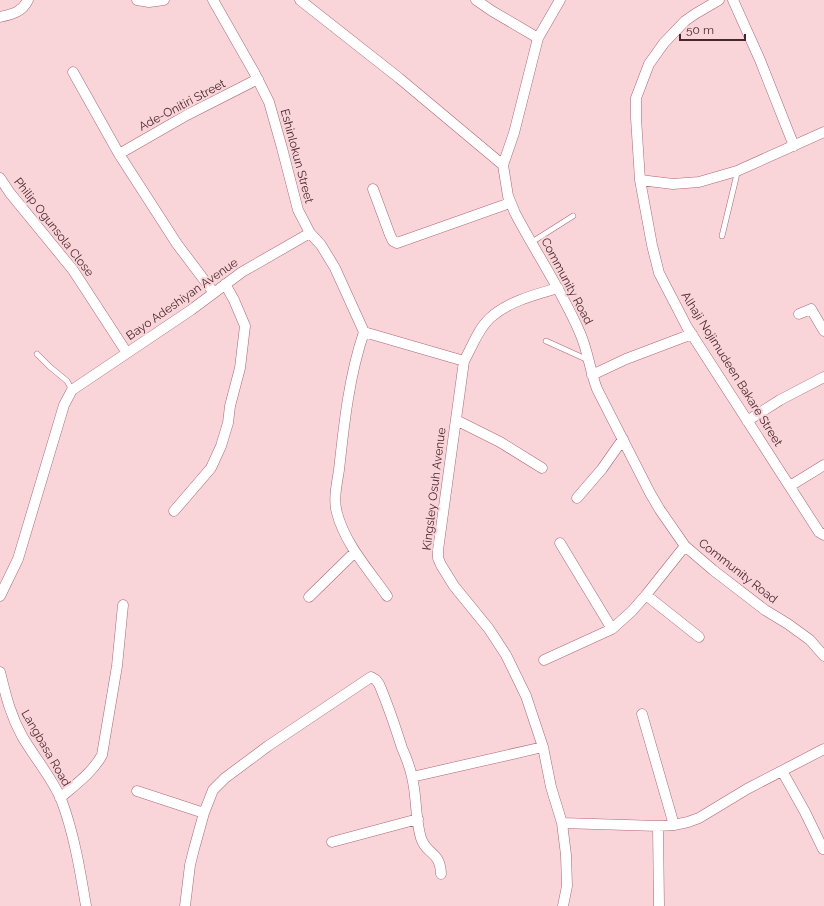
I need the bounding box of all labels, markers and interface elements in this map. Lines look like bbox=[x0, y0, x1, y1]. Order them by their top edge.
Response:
scale bar bbox=[680, 16, 745, 42]
text: 50 m bbox=[686, 23, 714, 37]
street label: Ade-Onitiri Street bbox=[136, 76, 228, 134]
street label: Eshinlokun Street bbox=[278, 107, 316, 205]
street label: Philip Ogunsola Close bbox=[11, 175, 97, 279]
street label: Community Road bbox=[538, 235, 596, 327]
street label: Bayo Adeshiyan Avenue bbox=[124, 255, 240, 343]
street label: Alhaji Nojimudeen Bakare Street bbox=[679, 289, 785, 449]
street label: Kingsley Osuh Avenue bbox=[420, 427, 448, 551]
street label: Community Road bbox=[696, 536, 780, 606]
street label: Langbasa Road bbox=[18, 707, 74, 789]

